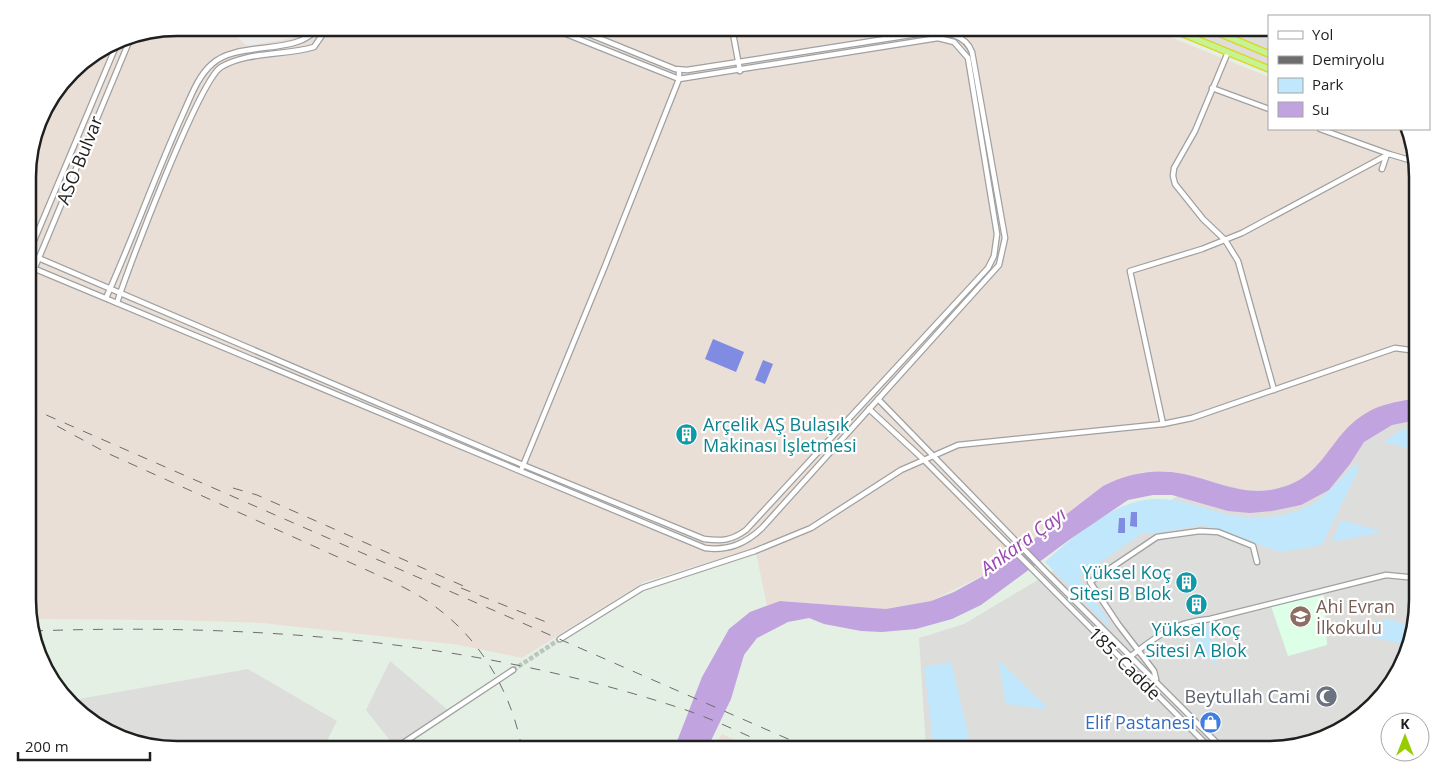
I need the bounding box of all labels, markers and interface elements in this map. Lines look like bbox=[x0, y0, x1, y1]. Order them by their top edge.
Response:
legend bbox=[1268, 15, 1430, 130]
text: Yol bbox=[1312, 24, 1333, 44]
text: Demiryolu bbox=[1312, 49, 1385, 69]
text: Park bbox=[1312, 74, 1343, 94]
text: Su bbox=[1312, 99, 1329, 119]
street label: ASO Bulvar bbox=[50, 112, 108, 208]
place label: Arçelik AŞ Bulaşık Makinası İşletmesi bbox=[703, 412, 857, 457]
building icon: Arçelik AŞ Bulaşık Makinası İşletmesi bbox=[675, 422, 699, 446]
water label: Ankara Çayı bbox=[973, 501, 1071, 582]
place label: Yüksel Koç Sitesi B Blok bbox=[1070, 560, 1172, 605]
building icon: Yüksel Koç Sitesi B Blok bbox=[1175, 570, 1199, 594]
building icon: Yüksel Koç Sitesi A Blok bbox=[1184, 592, 1208, 616]
place label: Ahi Evran İlkokulu bbox=[1316, 594, 1395, 639]
school or university icon: Ahi Evran İlkokulu bbox=[1288, 604, 1312, 628]
place label: Yüksel Koç Sitesi A Blok bbox=[1145, 617, 1247, 662]
street label: 185. Cadde bbox=[1083, 621, 1167, 705]
place label: Beytullah Cami bbox=[1184, 684, 1310, 708]
mosque icon: Beytullah Cami bbox=[1314, 684, 1338, 708]
place label: Elif Pastanesi bbox=[1085, 710, 1195, 734]
shop icon: Elif Pastanesi bbox=[1199, 710, 1223, 734]
north arrow bbox=[1380, 712, 1430, 762]
text: K bbox=[1400, 714, 1410, 733]
scale bar bbox=[18, 730, 150, 762]
text: 200 m bbox=[25, 736, 69, 756]

